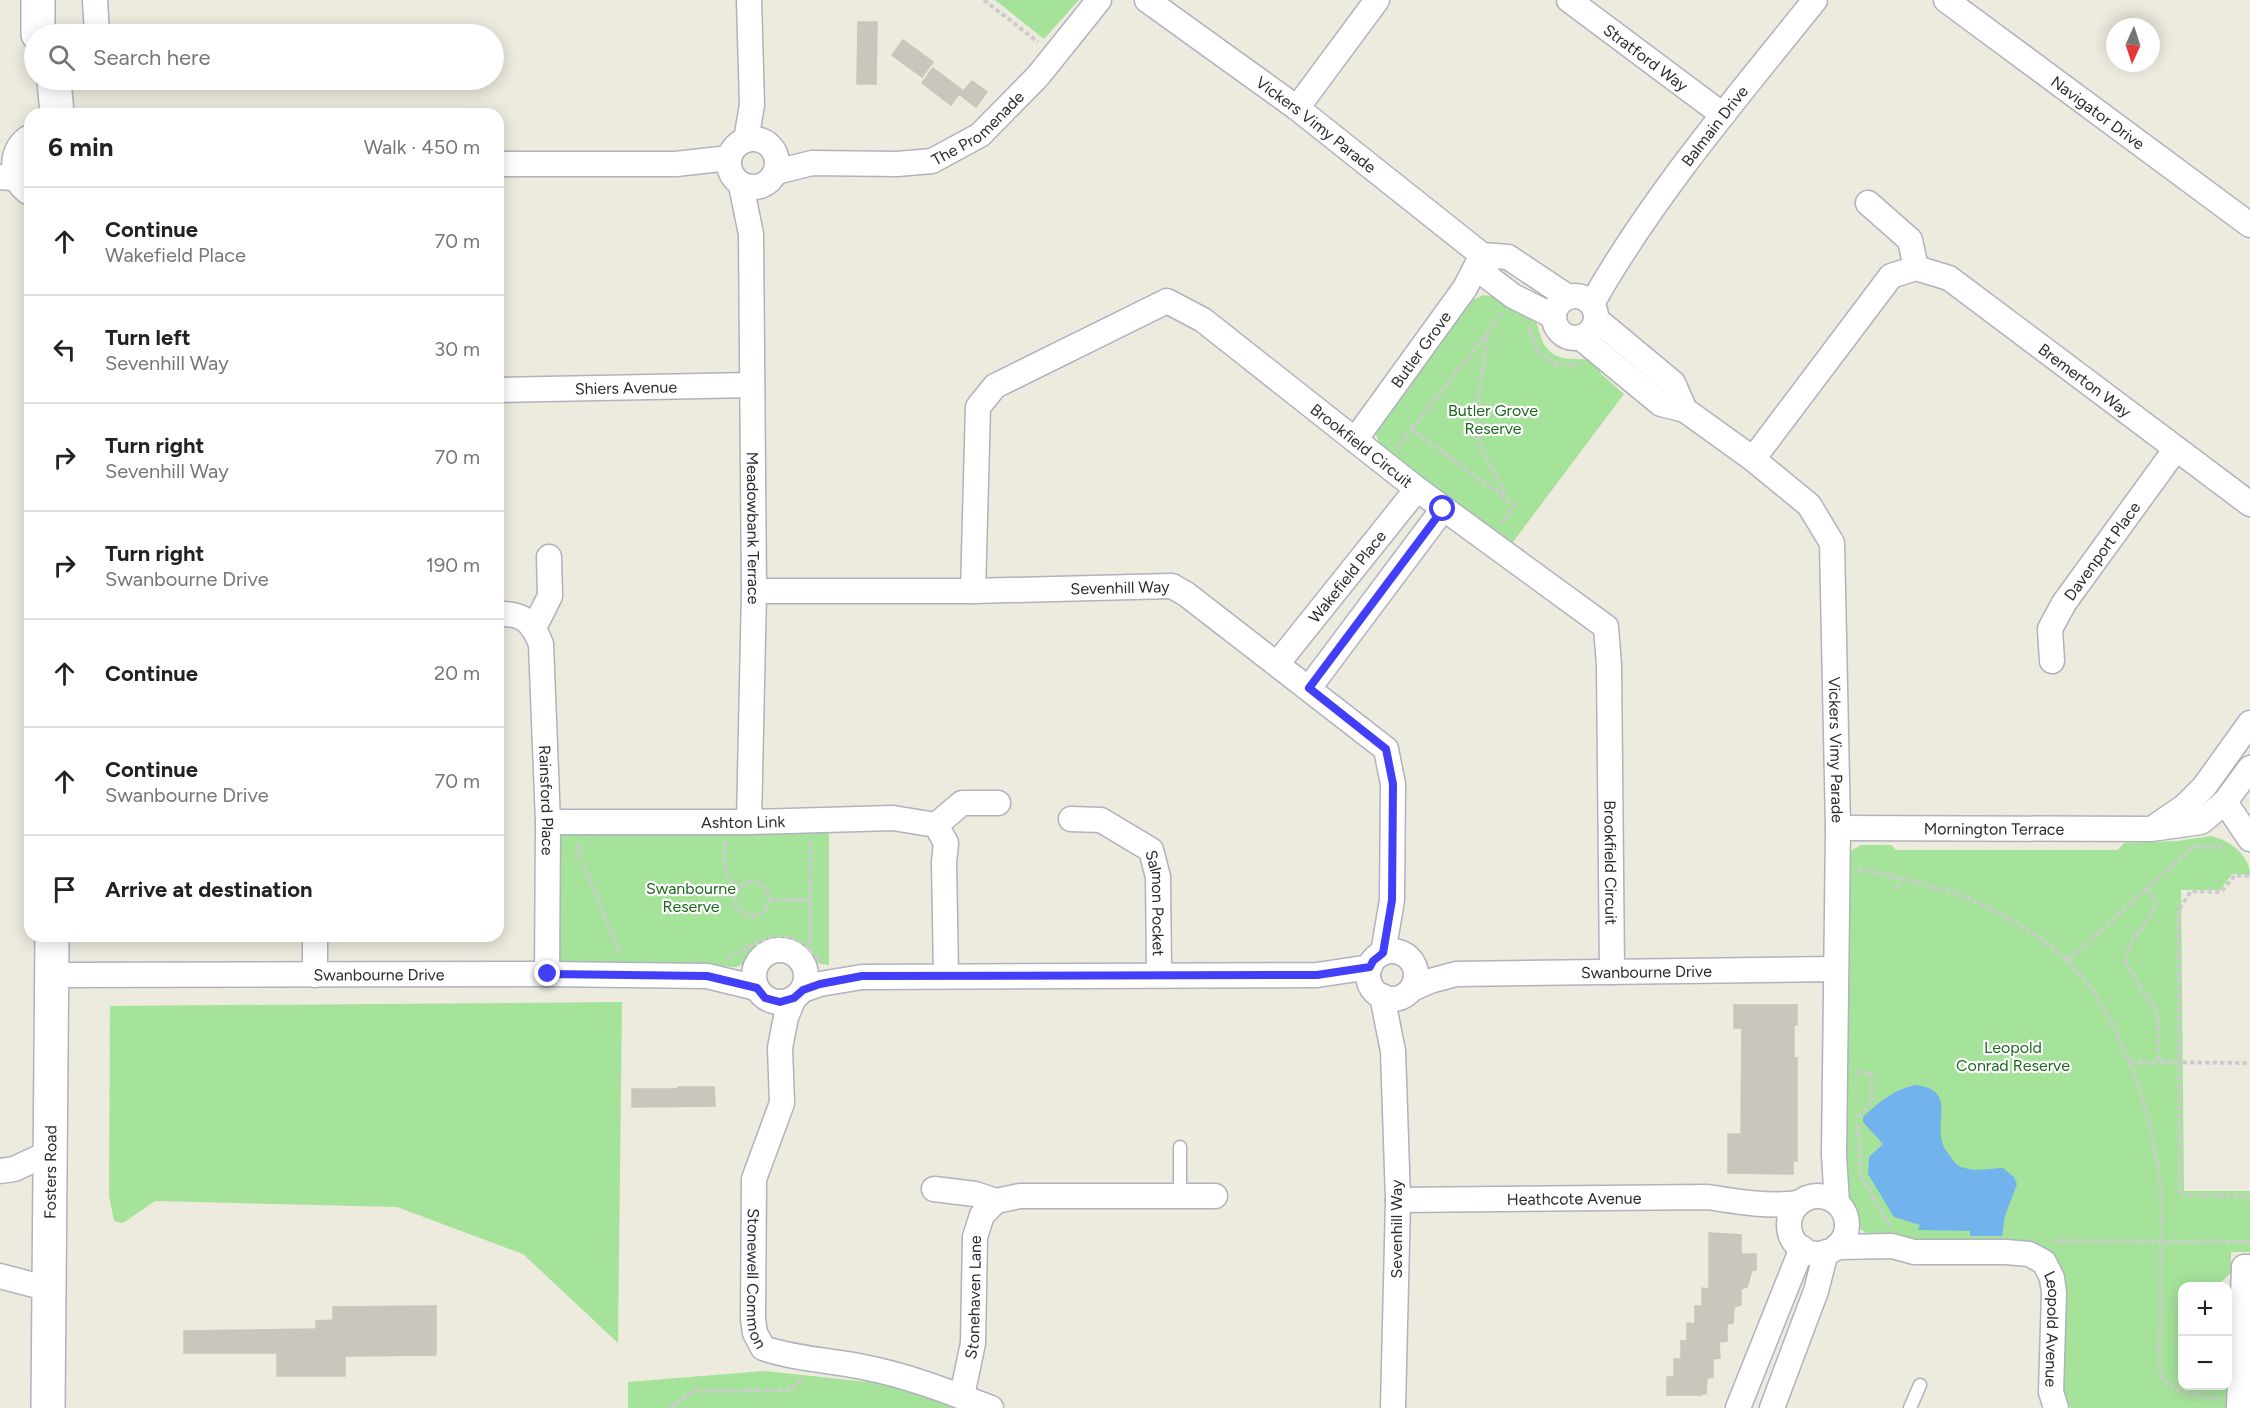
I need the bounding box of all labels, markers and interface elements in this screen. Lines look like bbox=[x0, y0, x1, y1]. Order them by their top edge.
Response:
north arrow bbox=[2106, 18, 2160, 72]
street label: Stratford Way bbox=[1600, 20, 1692, 96]
search box bbox=[24, 24, 504, 90]
icon: search bbox=[45, 41, 78, 74]
text: Search here bbox=[93, 44, 211, 71]
street label: Navigator Drive bbox=[2047, 72, 2148, 154]
street label: Vickers Vimy Parade bbox=[1252, 73, 1380, 177]
street label: Balmain Drive bbox=[1677, 82, 1752, 170]
street label: The Promenade bbox=[928, 87, 1028, 169]
text: 6 min bbox=[48, 131, 114, 163]
text: Walk · 450 m bbox=[364, 135, 480, 159]
text: Continue bbox=[105, 216, 198, 243]
icon: ahead bbox=[48, 225, 81, 258]
text: 70 m bbox=[434, 229, 480, 253]
text: Wakefield Place bbox=[105, 243, 246, 267]
street label: Butler Grove bbox=[1387, 307, 1455, 392]
text: Turn left bbox=[105, 324, 191, 351]
icon: left bbox=[48, 333, 81, 366]
text: 30 m bbox=[434, 337, 480, 361]
street label: Bremerton Way bbox=[2035, 340, 2135, 422]
text: Sevenhill Way bbox=[105, 351, 229, 375]
street label: Shiers Avenue bbox=[575, 377, 678, 398]
street label: Brookfield Circuit bbox=[1307, 400, 1416, 492]
park label: Butler Grove Reserve bbox=[1448, 401, 1538, 438]
text: Turn right bbox=[105, 432, 204, 459]
icon: right bbox=[48, 441, 81, 474]
text: 70 m bbox=[434, 445, 480, 469]
street label: Meadowbank Terrace bbox=[743, 452, 763, 605]
text: Sevenhill Way bbox=[105, 459, 229, 483]
route start bbox=[1429, 495, 1455, 521]
street label: Davenport Place bbox=[2060, 498, 2145, 604]
street label: Wakefield Place bbox=[1305, 527, 1390, 627]
text: Turn right bbox=[105, 540, 204, 567]
icon: right bbox=[48, 549, 81, 582]
text: 190 m bbox=[426, 553, 480, 577]
text: Swanbourne Drive bbox=[105, 567, 269, 591]
street label: Sevenhill Way bbox=[1070, 577, 1170, 599]
icon: ahead bbox=[48, 657, 81, 690]
text: Continue bbox=[105, 660, 198, 687]
text: 20 m bbox=[434, 661, 480, 685]
street label: Vickers Vimy Parade bbox=[1825, 676, 1847, 823]
street label: Rainsford Place bbox=[535, 745, 557, 856]
text: Continue bbox=[105, 756, 198, 783]
icon: ahead bbox=[48, 765, 81, 798]
text: 70 m bbox=[434, 769, 480, 793]
text: Swanbourne Drive bbox=[105, 783, 269, 807]
street label: Brookfield Circuit bbox=[1600, 800, 1621, 925]
street label: Ashton Link bbox=[701, 812, 786, 832]
street label: Mornington Terrace bbox=[1924, 819, 2065, 839]
street label: Salmon Pocket bbox=[1141, 848, 1168, 956]
icon: arrive bbox=[48, 873, 81, 906]
text: Arrive at destination bbox=[105, 876, 313, 903]
park label: Swanbourne Reserve bbox=[646, 879, 736, 916]
route end bbox=[534, 960, 560, 986]
street label: Swanbourne Drive bbox=[1581, 962, 1712, 982]
street label: Swanbourne Drive bbox=[313, 965, 445, 984]
park label: Leopold Conrad Reserve bbox=[1956, 1038, 2070, 1075]
street label: Fosters Road bbox=[41, 1125, 60, 1219]
street label: Sevenhill Way bbox=[1387, 1179, 1406, 1278]
street label: Heathcote Avenue bbox=[1507, 1189, 1642, 1209]
street label: Stonewell Common bbox=[743, 1208, 771, 1352]
street label: Stonehaven Lane bbox=[961, 1235, 985, 1361]
street label: Leopold Avenue bbox=[2040, 1268, 2063, 1388]
map controls bbox=[2178, 1282, 2232, 1390]
button: + bbox=[2178, 1282, 2232, 1336]
button: − bbox=[2178, 1336, 2232, 1390]

